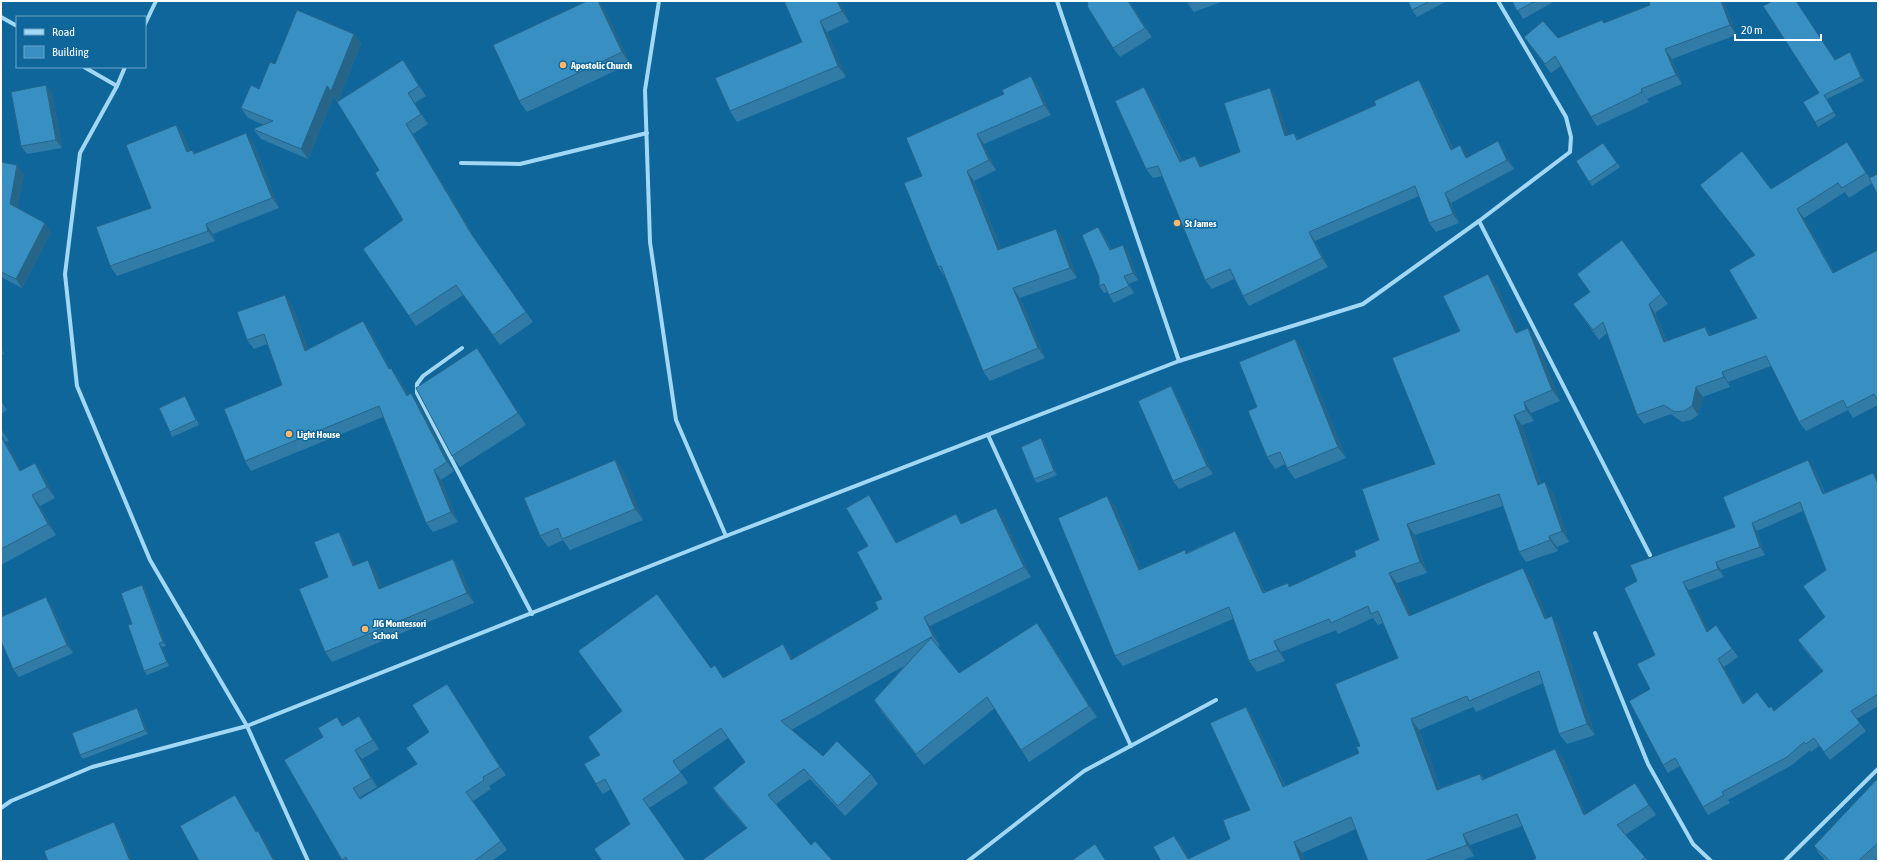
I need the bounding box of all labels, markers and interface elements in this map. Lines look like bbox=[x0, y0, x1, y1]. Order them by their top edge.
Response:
legend bbox=[16, 16, 146, 68]
scale bar bbox=[1735, 16, 1821, 42]
text: 20 m bbox=[1741, 23, 1763, 37]
text: Road bbox=[52, 25, 75, 39]
text: Building bbox=[52, 45, 90, 59]
marker: Apostolic Church bbox=[558, 60, 568, 70]
place label: Apostolic Church bbox=[570, 60, 632, 71]
marker: St James bbox=[1172, 218, 1182, 228]
place label: St James bbox=[1185, 218, 1217, 229]
marker: Light House bbox=[284, 429, 294, 439]
place label: Light House bbox=[297, 429, 340, 440]
place label: JIG Montessori School bbox=[372, 618, 426, 641]
marker: JIG Montessori School bbox=[360, 624, 370, 634]

